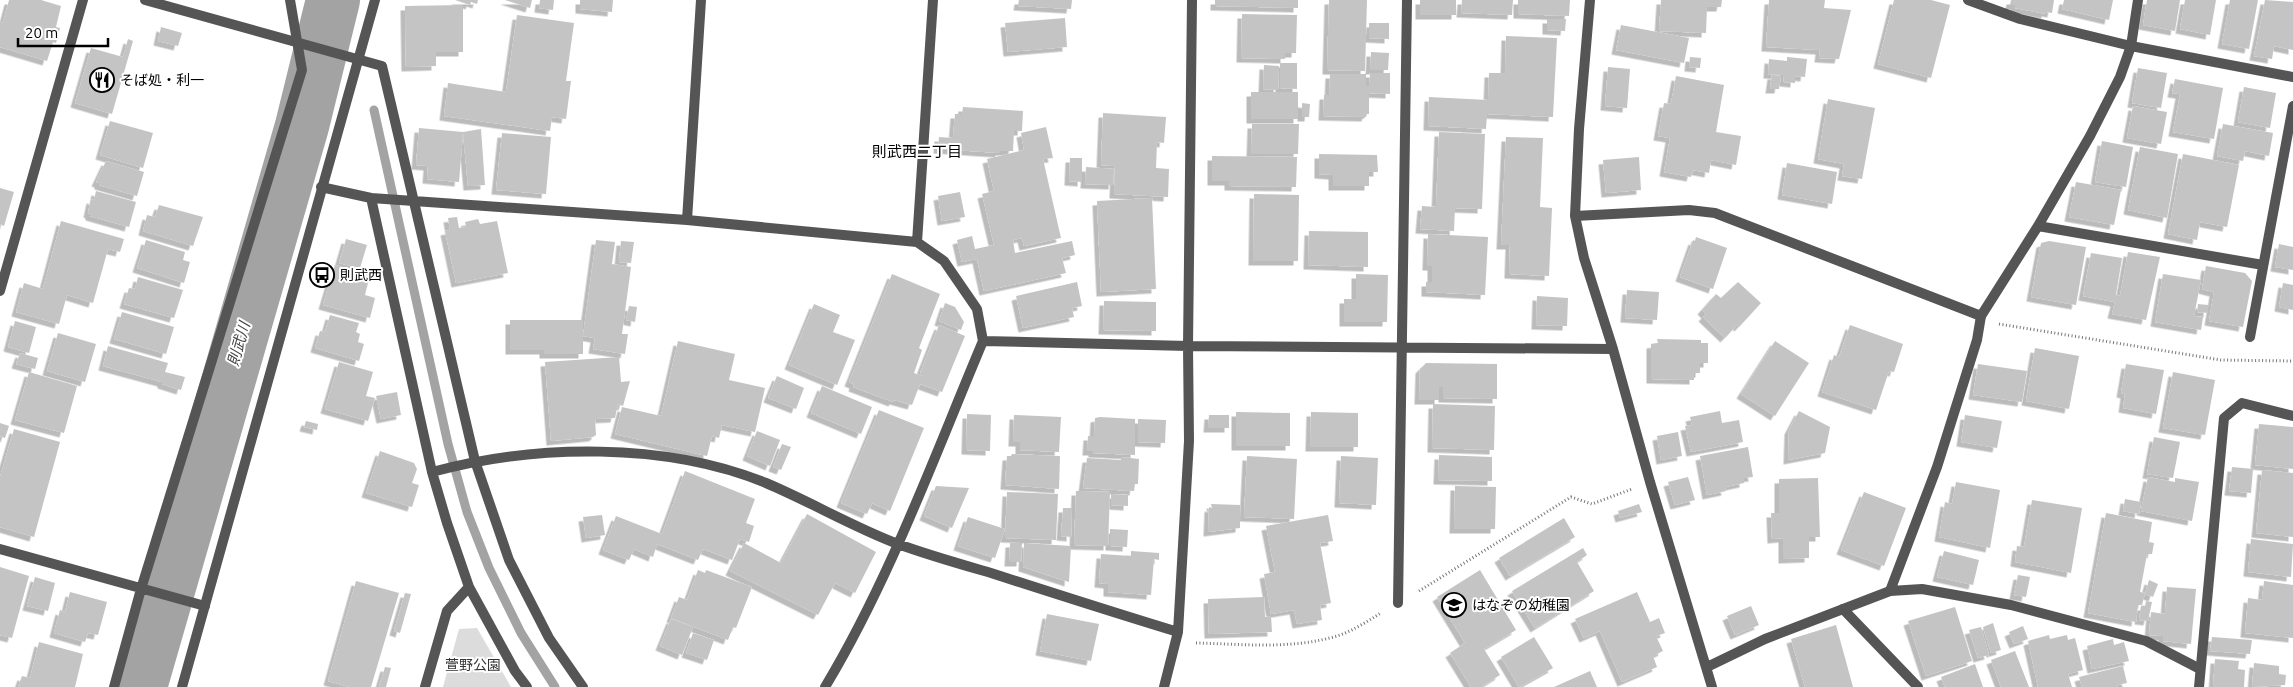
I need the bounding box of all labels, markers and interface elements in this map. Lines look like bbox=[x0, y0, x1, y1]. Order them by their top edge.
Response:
scale bar bbox=[18, 15, 108, 47]
text: 20 m bbox=[25, 24, 58, 41]
restaurant icon: そば処・利一 bbox=[89, 67, 115, 93]
place label: そば処・利一 bbox=[120, 72, 204, 88]
district label: 則武西二丁目 bbox=[872, 143, 962, 160]
bus stop icon: 則武西 bbox=[309, 262, 335, 288]
place label: 則武西 bbox=[340, 267, 382, 283]
water label: 則武川 bbox=[224, 318, 253, 368]
school or university icon: はなぞの幼稚園 bbox=[1441, 592, 1467, 618]
place label: はなぞの幼稚園 bbox=[1472, 597, 1570, 613]
park label: 萱野公園 bbox=[445, 657, 501, 673]

